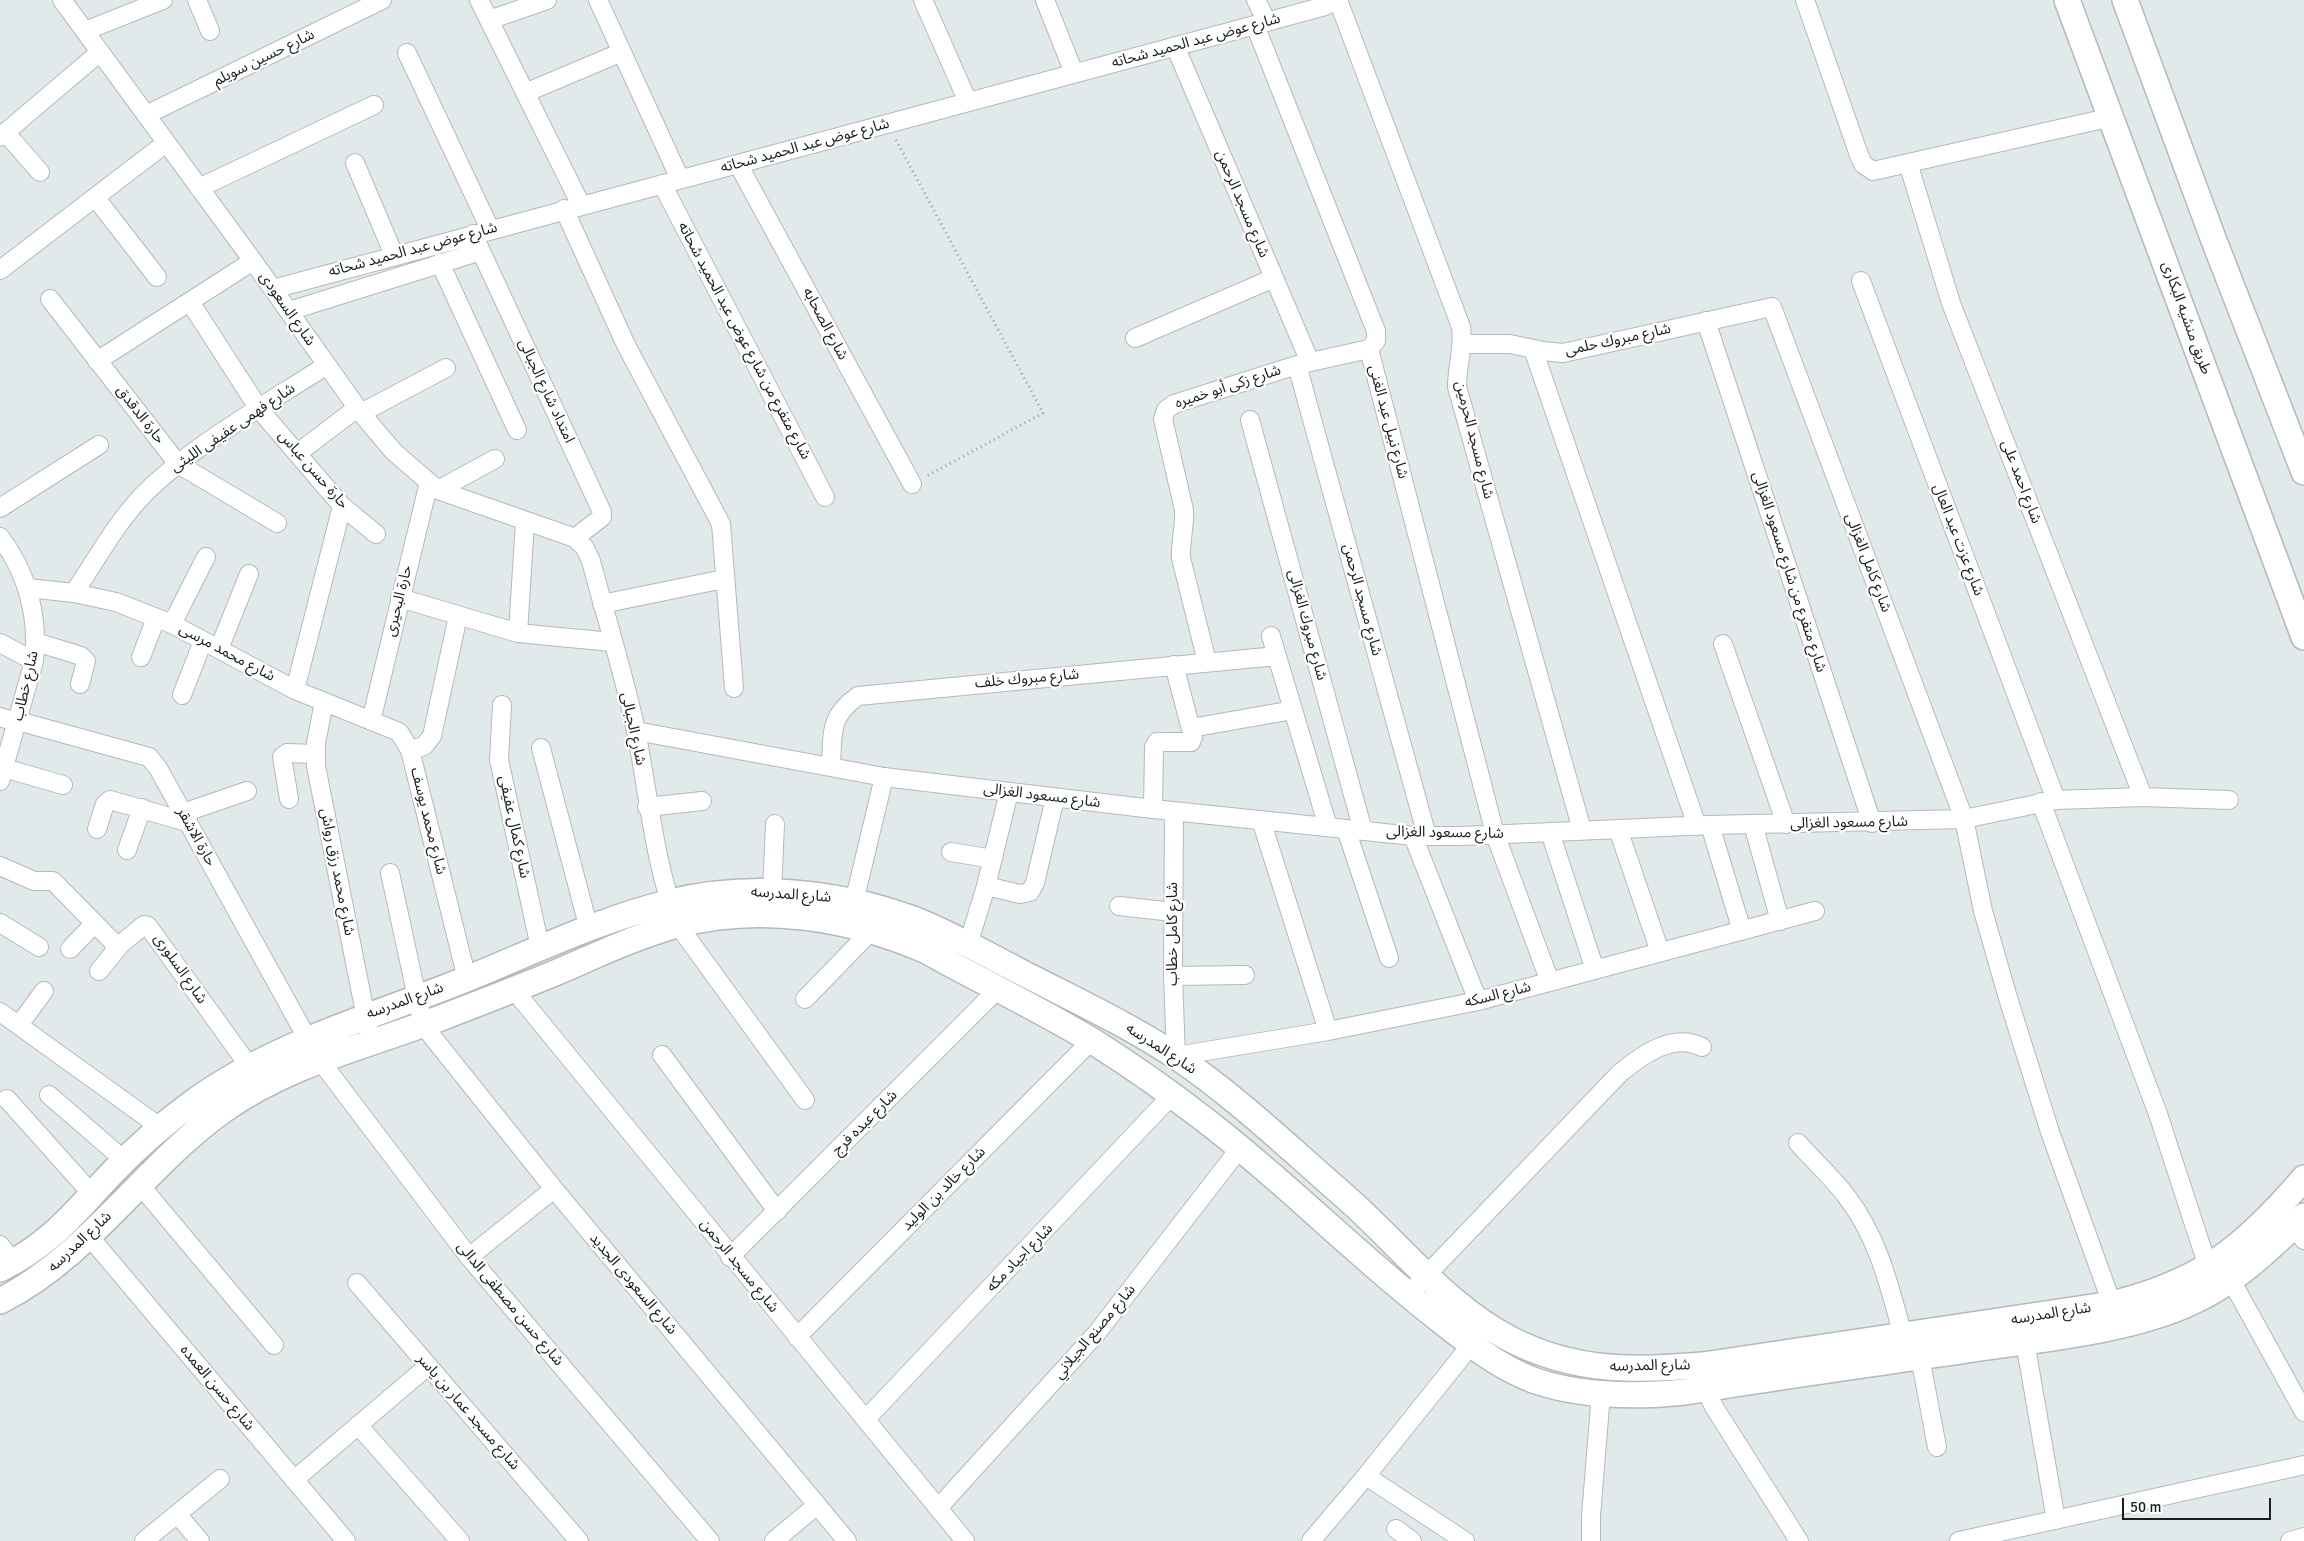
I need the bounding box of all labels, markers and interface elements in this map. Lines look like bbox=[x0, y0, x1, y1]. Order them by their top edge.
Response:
street label: شارع عوض عبد الحميد شحاته bbox=[1110, 10, 1282, 72]
street label: شارع حسين سويلم bbox=[211, 26, 317, 90]
street label: شارع عوض عبد الحميد شحاته bbox=[719, 115, 891, 177]
street label: شارع مسجد الرحمن bbox=[1211, 147, 1273, 261]
street label: شارع عوض عبد الحميد شحاته bbox=[327, 219, 499, 281]
street label: شارع متفرع من شارع عوض عبد الحميد شحاته bbox=[674, 219, 814, 463]
street label: طريق منشيه البكارى bbox=[2157, 259, 2215, 377]
street label: شارع السعودى bbox=[255, 269, 319, 349]
street label: شارع الصحابه bbox=[798, 285, 852, 363]
street label: شارع مبروك حلمى bbox=[1563, 320, 1673, 360]
street label: امتداد شارع الجبالى bbox=[514, 336, 578, 446]
street label: شارع زكى أبو خميره bbox=[1173, 361, 1283, 413]
street label: شارع نبيل عبد الغنى bbox=[1364, 363, 1412, 481]
street label: شارع مسجد الحرمين bbox=[1451, 379, 1497, 501]
street label: شارع فهمى عفيفى الليثى bbox=[167, 380, 299, 476]
street label: حارة الدقدق bbox=[112, 382, 168, 448]
street label: حارة حسن عباس bbox=[274, 427, 352, 513]
street label: شارع احمد على bbox=[1997, 438, 2045, 526]
street label: شارع متفرع من شارع مسعود الغزالى bbox=[1748, 469, 1830, 675]
street label: شارع عزت عبد العال bbox=[1928, 482, 1988, 598]
street label: شارع كامل الغزالى bbox=[1841, 511, 1895, 615]
street label: شارع مسجد الرحمن bbox=[1338, 542, 1386, 658]
street label: حارة البحيرى bbox=[381, 564, 417, 638]
street label: شارع مبروك الغزالى bbox=[1284, 568, 1330, 682]
street label: شارع محمد مرسى bbox=[176, 620, 278, 686]
street label: شارع خطاب bbox=[9, 649, 43, 723]
street label: شارع مبروك خلف bbox=[974, 665, 1080, 693]
street label: شارع الجبالى bbox=[617, 691, 649, 767]
street label: شارع محمد يوسف bbox=[406, 766, 450, 876]
street label: شارع كمال عفيفى bbox=[494, 774, 534, 880]
street label: شارع مسعود الغزالى bbox=[982, 780, 1102, 812]
street label: حارة الاشقر bbox=[172, 804, 220, 870]
street label: شارع محمد رزق رواش bbox=[316, 807, 358, 937]
street label: شارع مسعود الغزالى bbox=[1790, 813, 1908, 833]
street label: شارع مسعود الغزالى bbox=[1386, 823, 1504, 843]
street label: شارع كامل خطاب bbox=[1164, 882, 1182, 986]
street label: شارع المدرسه bbox=[750, 883, 832, 907]
street label: شارع السلورى bbox=[149, 931, 211, 1007]
street label: شارع السكه bbox=[1463, 978, 1533, 1012]
street label: شارع المدرسه bbox=[364, 979, 446, 1023]
street label: شارع المدرسه bbox=[1122, 1019, 1200, 1079]
street label: شارع عبده فرج bbox=[829, 1087, 901, 1159]
street label: شارع خالد بن الوليد bbox=[898, 1143, 990, 1235]
street label: شارع المدرسه bbox=[44, 1208, 116, 1276]
street label: شارع مسجد الرحمن bbox=[696, 1216, 782, 1316]
street label: شارع اجياد مكه bbox=[983, 1220, 1057, 1296]
street label: شارع السعودى الجديد bbox=[585, 1230, 681, 1338]
street label: شارع حسن مصطفى الدالى bbox=[453, 1238, 567, 1370]
street label: شارع مصنع الجيلاني bbox=[1050, 1281, 1140, 1383]
street label: شارع المدرسه bbox=[2010, 1299, 2092, 1329]
street label: شارع حسن العمده bbox=[176, 1341, 258, 1435]
street label: شارع مسجد عمار بن ياسر bbox=[413, 1350, 523, 1474]
street label: شارع المدرسه bbox=[1609, 1356, 1691, 1376]
scale bar bbox=[2124, 1488, 2273, 1520]
text: 50 m bbox=[2130, 1498, 2161, 1516]

